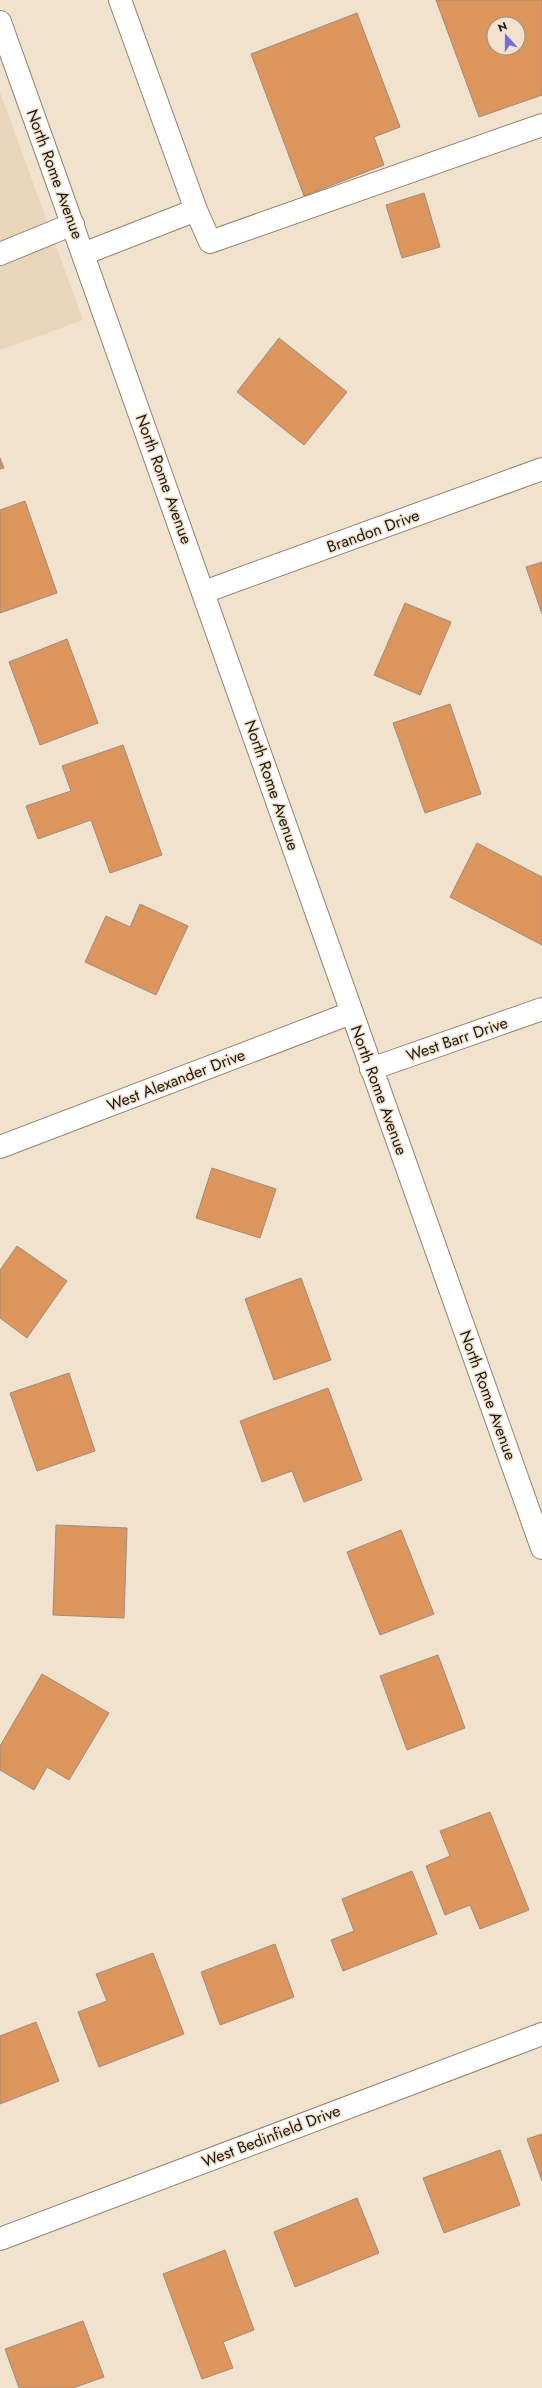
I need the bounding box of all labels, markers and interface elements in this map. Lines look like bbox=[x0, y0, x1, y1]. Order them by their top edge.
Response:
north arrow bbox=[486, 16, 526, 56]
text: N bbox=[495, 18, 509, 36]
street label: North Rome Avenue bbox=[21, 106, 89, 242]
street label: North Rome Avenue bbox=[130, 411, 198, 547]
street label: Brandon Drive bbox=[323, 504, 423, 558]
street label: North Rome Avenue bbox=[239, 717, 305, 853]
street label: West Barr Drive bbox=[403, 1011, 511, 1067]
street label: North Rome Avenue bbox=[345, 1022, 413, 1158]
street label: West Alexander Drive bbox=[104, 1043, 248, 1117]
street label: North Rome Avenue bbox=[454, 1327, 522, 1463]
street label: West Bedinfield Drive bbox=[198, 2099, 344, 2173]

